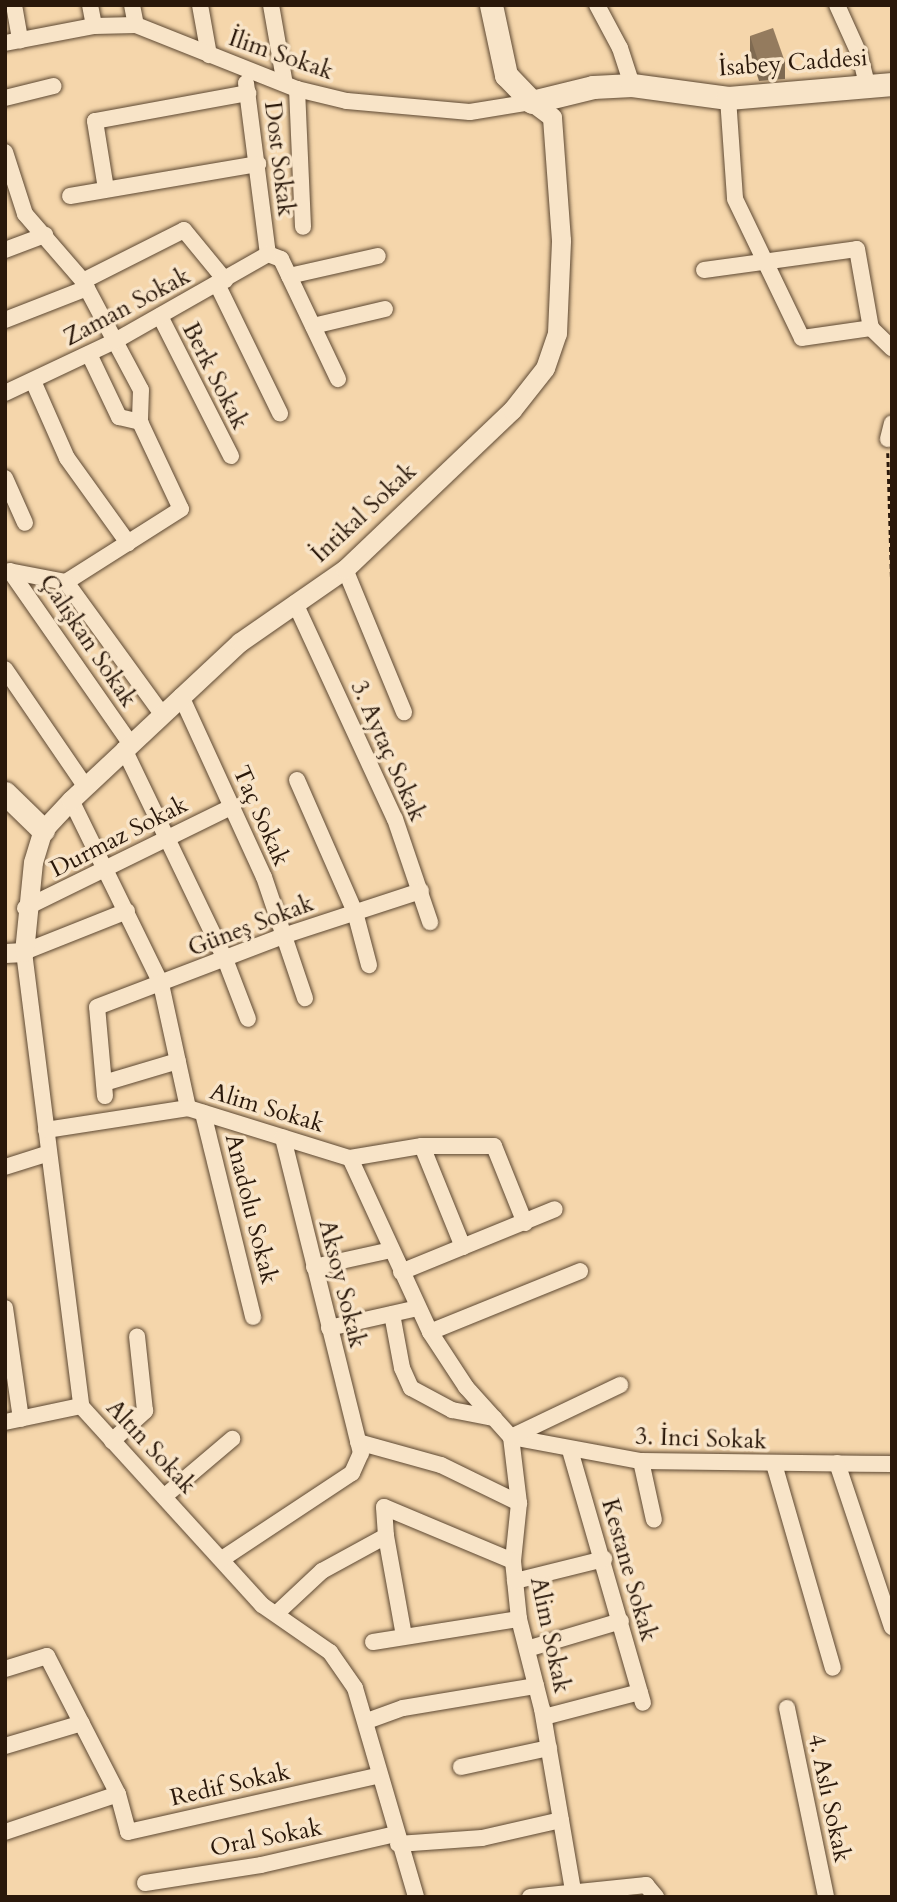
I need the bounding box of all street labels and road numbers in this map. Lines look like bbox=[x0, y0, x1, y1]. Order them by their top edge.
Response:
street label: İlim Sokak bbox=[225, 24, 337, 86]
street label: İsabey Caddesi bbox=[717, 43, 869, 83]
street label: Dost Sokak bbox=[258, 100, 300, 218]
street label: Zaman Sokak bbox=[59, 262, 195, 352]
street label: Berk Sokak bbox=[176, 318, 254, 434]
street label: İntikal Sokak bbox=[306, 457, 422, 569]
street label: Çalışkan Sokak bbox=[33, 569, 143, 713]
street label: 3. Aytaç Sokak bbox=[344, 676, 432, 826]
street label: Taç Sokak bbox=[226, 762, 296, 870]
street label: Durmaz Sokak bbox=[45, 790, 193, 884]
street label: Güneş Sokak bbox=[184, 889, 318, 963]
street label: Alim Sokak bbox=[206, 1077, 328, 1139]
street label: Anadolu Sokak bbox=[218, 1131, 284, 1287]
street label: Aksoy Sokak bbox=[312, 1217, 372, 1351]
street label: Altın Sokak bbox=[100, 1394, 202, 1500]
street label: 3. İnci Sokak bbox=[635, 1422, 767, 1456]
street label: Kestane Sokak bbox=[595, 1495, 663, 1645]
street label: Alim Sokak bbox=[524, 1574, 576, 1696]
street label: 4. Aslı Sokak bbox=[801, 1731, 857, 1865]
street label: Redif Sokak bbox=[167, 1757, 293, 1813]
street label: Oral Sokak bbox=[208, 1813, 324, 1863]

